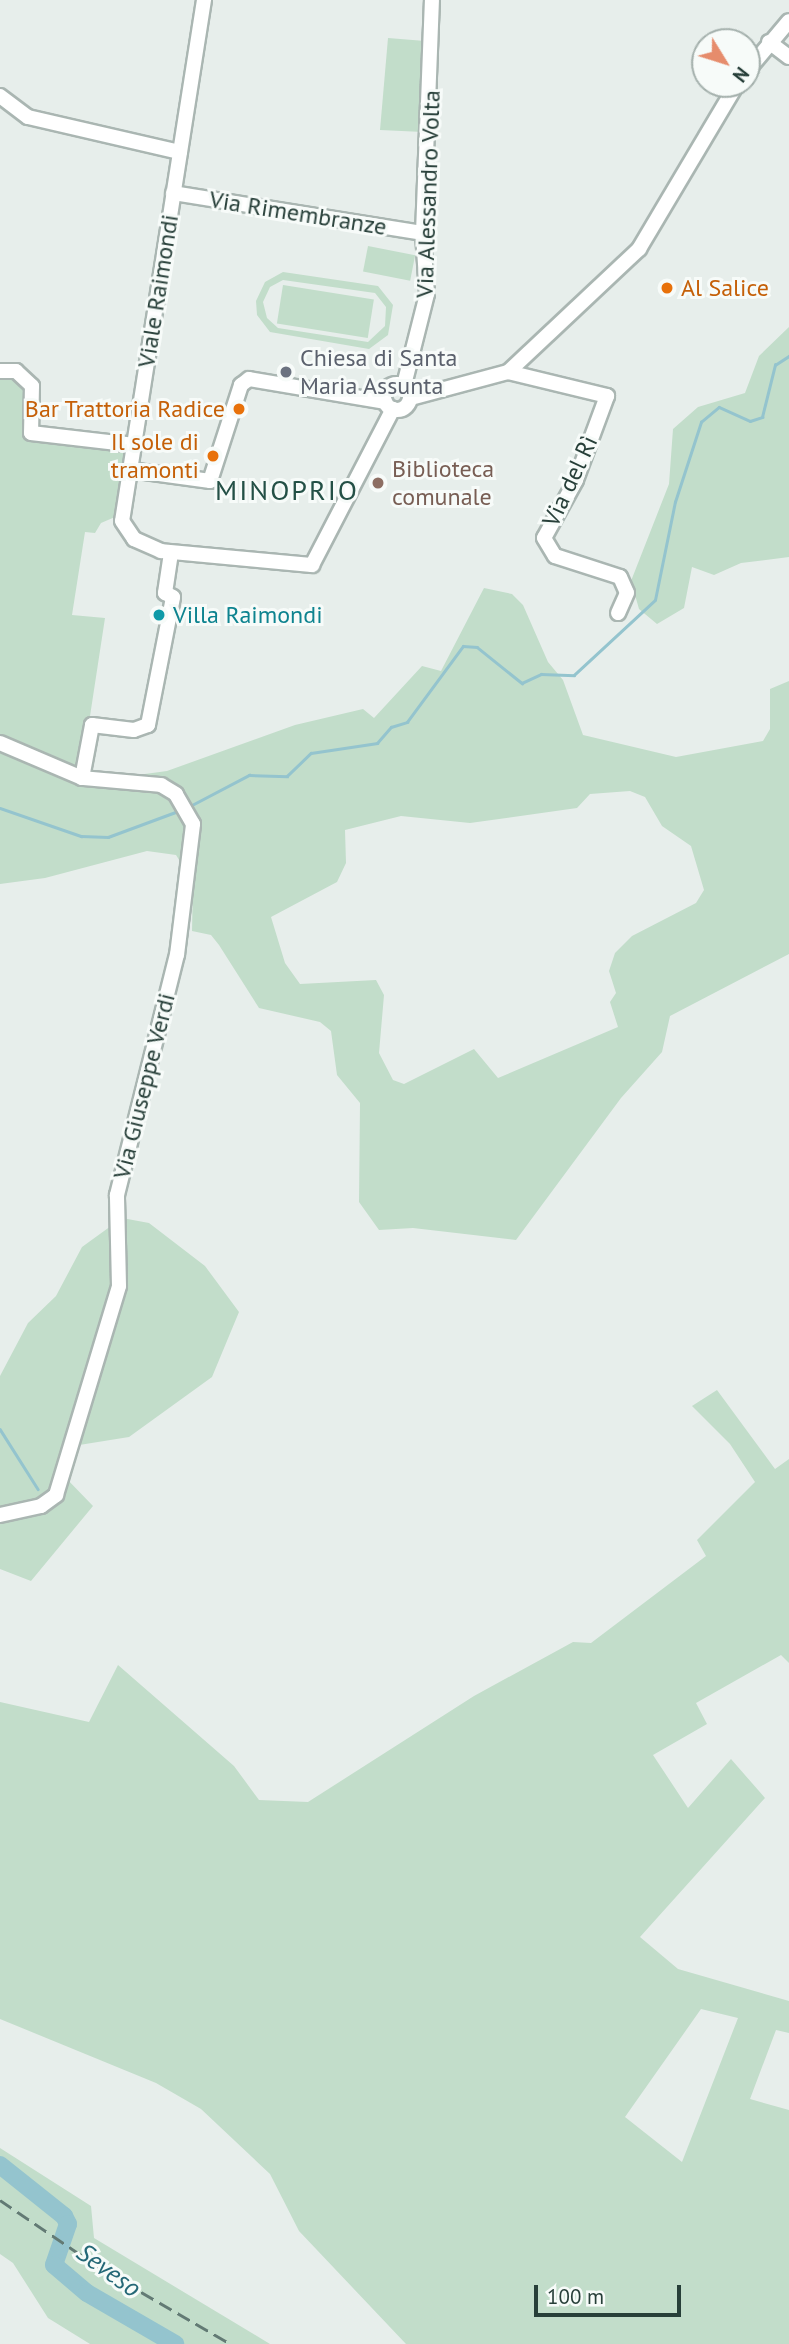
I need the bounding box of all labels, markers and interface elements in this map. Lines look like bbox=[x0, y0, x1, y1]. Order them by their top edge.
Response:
north arrow bbox=[691, 28, 761, 98]
text: N bbox=[728, 62, 754, 87]
street label: Via Alessandro Volta bbox=[410, 89, 446, 299]
street label: Via Rimembranze bbox=[207, 185, 389, 241]
street label: Viale Raimondi bbox=[132, 212, 184, 370]
place label: Al Salice bbox=[681, 274, 769, 302]
marker: Al Salice bbox=[659, 280, 675, 296]
place label: Chiesa di Santa Maria Assunta bbox=[300, 344, 457, 400]
marker: Chiesa di Santa Maria Assunta bbox=[278, 364, 294, 380]
place label: Bar Trattoria Radice bbox=[24, 395, 225, 423]
marker: Bar Trattoria Radice bbox=[231, 401, 247, 417]
place label: Il sole di tramonti bbox=[111, 428, 199, 484]
street label: Via del Rì bbox=[536, 431, 604, 531]
marker: Il sole di tramonti bbox=[205, 448, 221, 464]
place label: Biblioteca comunale bbox=[392, 455, 494, 511]
district label: MINOPRIO bbox=[216, 473, 358, 507]
marker: Biblioteca comunale bbox=[370, 475, 386, 491]
place label: Villa Raimondi bbox=[173, 601, 323, 629]
marker: Villa Raimondi bbox=[151, 607, 167, 623]
street label: Via Giuseppe Verdi bbox=[107, 990, 181, 1182]
water label: Seveso bbox=[71, 2236, 147, 2304]
scale bar bbox=[537, 2270, 684, 2314]
text: 100 m bbox=[547, 2283, 604, 2310]

